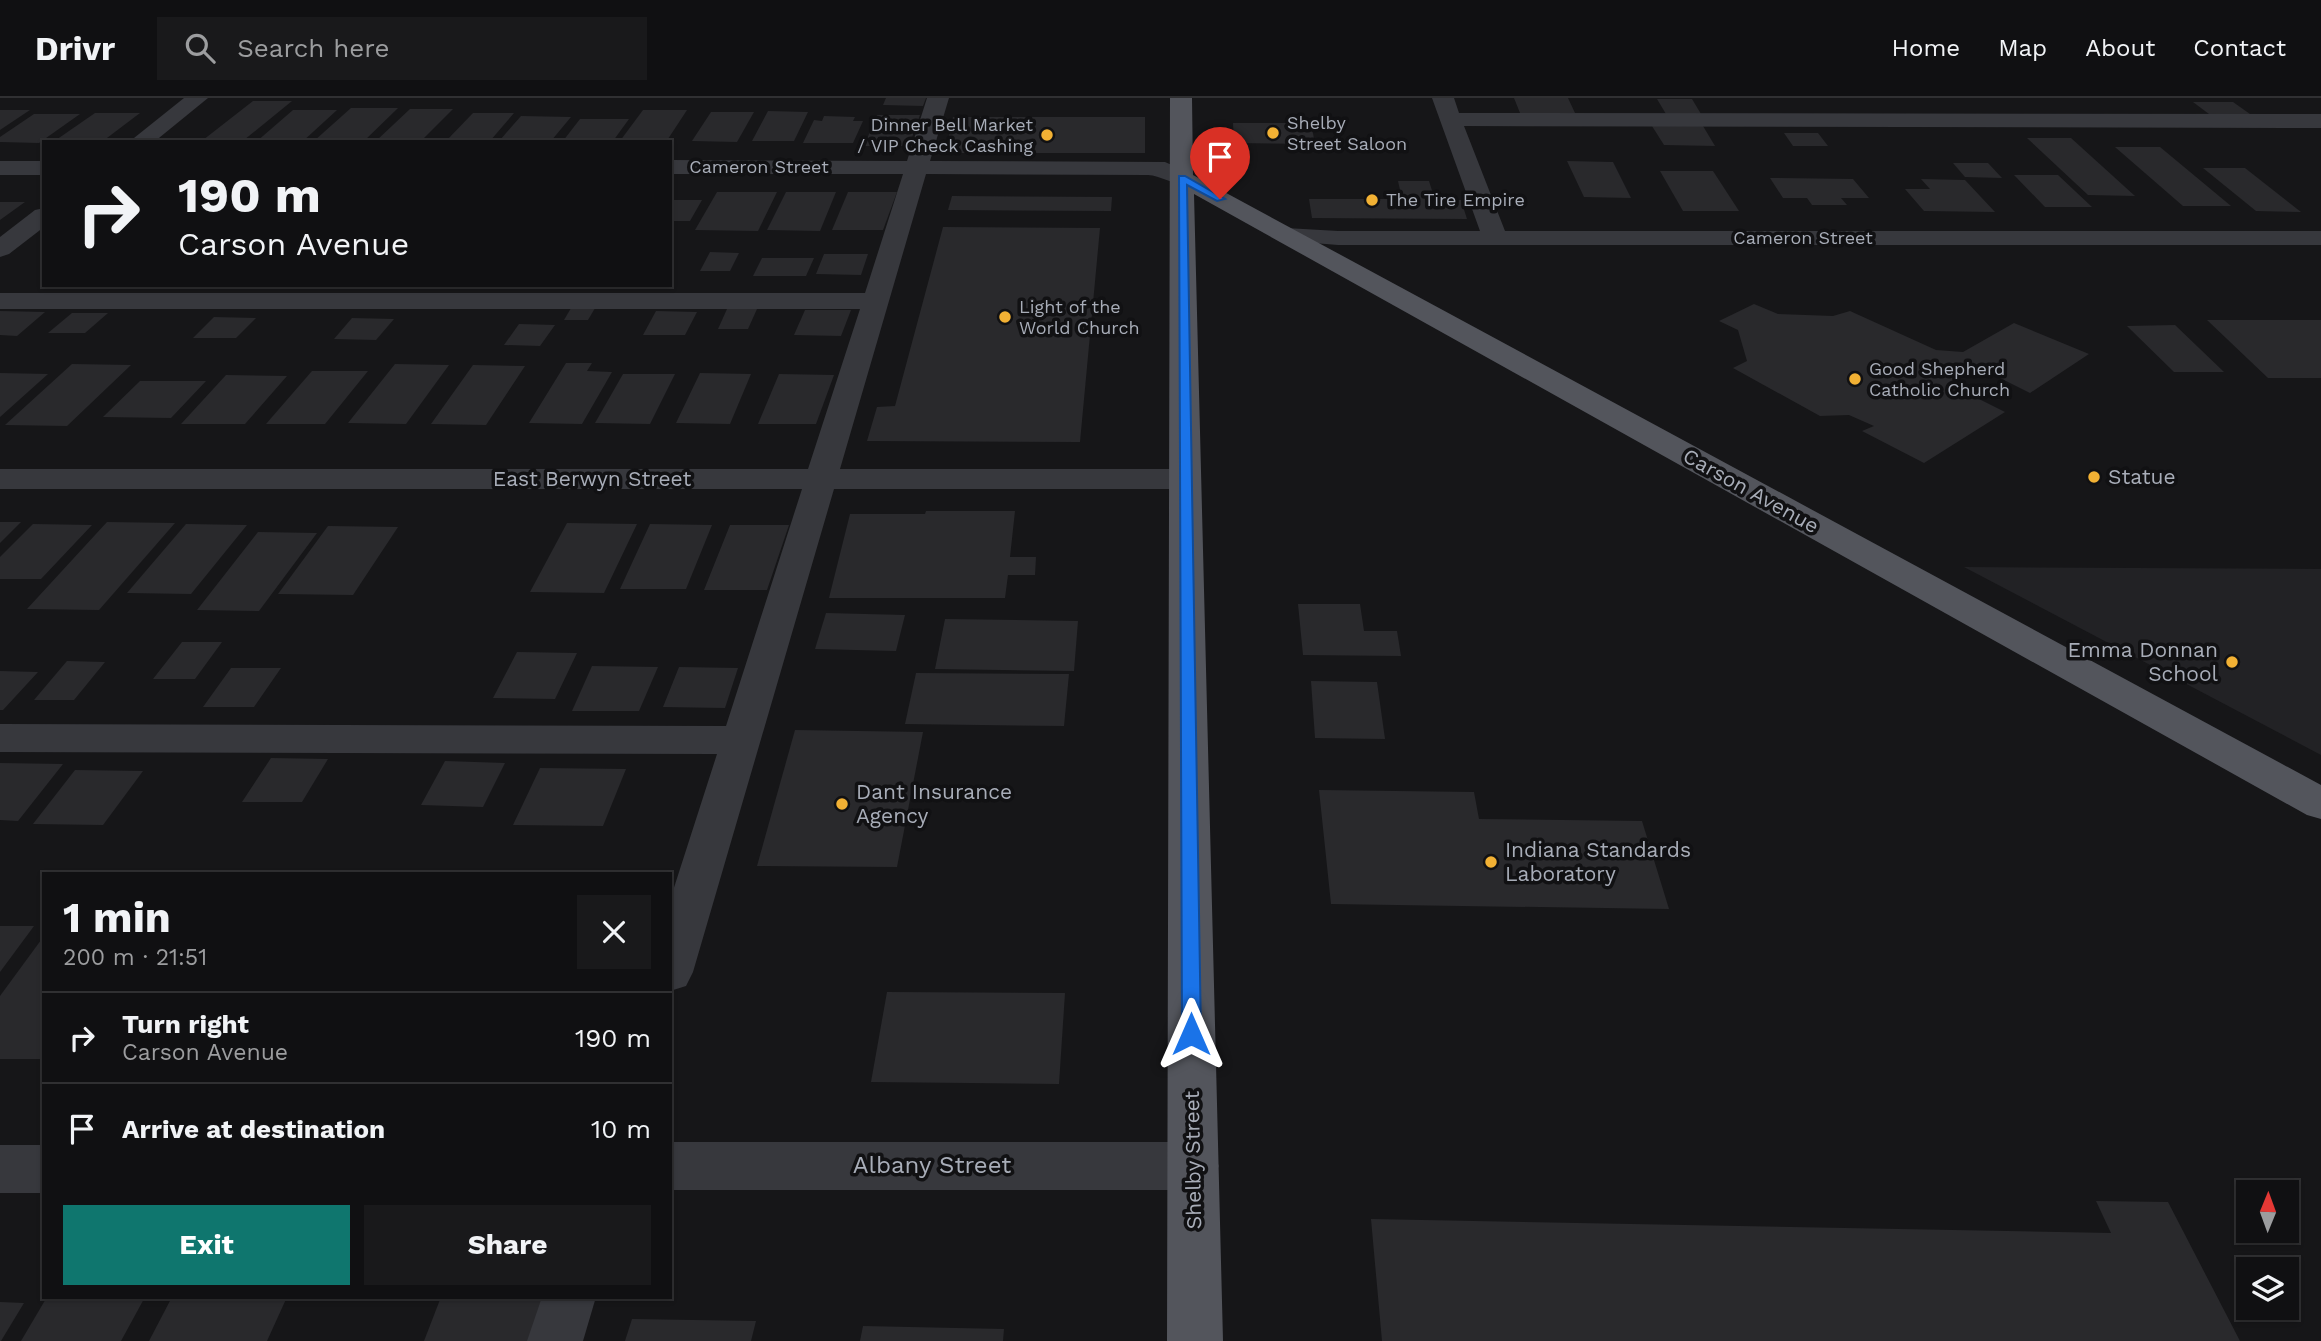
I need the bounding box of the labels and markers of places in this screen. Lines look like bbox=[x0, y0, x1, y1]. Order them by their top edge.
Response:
place label: Shelby Street Saloon bbox=[1287, 112, 1407, 154]
place label: Dinner Bell Market / VIP Check Cashing bbox=[857, 114, 1033, 156]
marker: Shelby Street Saloon bbox=[1265, 125, 1281, 141]
marker: Dinner Bell Market / VIP Check Cashing bbox=[1039, 127, 1055, 143]
pin bbox=[1190, 127, 1250, 199]
place label: The Tire Empire bbox=[1386, 189, 1525, 210]
marker: The Tire Empire bbox=[1364, 192, 1380, 208]
place label: Light of the World Church bbox=[1019, 296, 1140, 338]
marker: Light of the World Church bbox=[997, 309, 1013, 325]
place label: Good Shepherd Catholic Church bbox=[1869, 358, 2010, 400]
marker: Good Shepherd Catholic Church bbox=[1847, 371, 1863, 387]
place label: Statue bbox=[2108, 464, 2176, 489]
marker: Statue bbox=[2086, 469, 2102, 485]
place label: Emma Donnan School bbox=[2067, 637, 2219, 686]
marker: Emma Donnan School bbox=[2224, 654, 2240, 670]
place label: Dant Insurance Agency bbox=[856, 779, 1012, 828]
marker: Dant Insurance Agency bbox=[834, 796, 850, 812]
place label: Indiana Standards Laboratory bbox=[1505, 837, 1691, 886]
marker: Indiana Standards Laboratory bbox=[1483, 854, 1499, 870]

